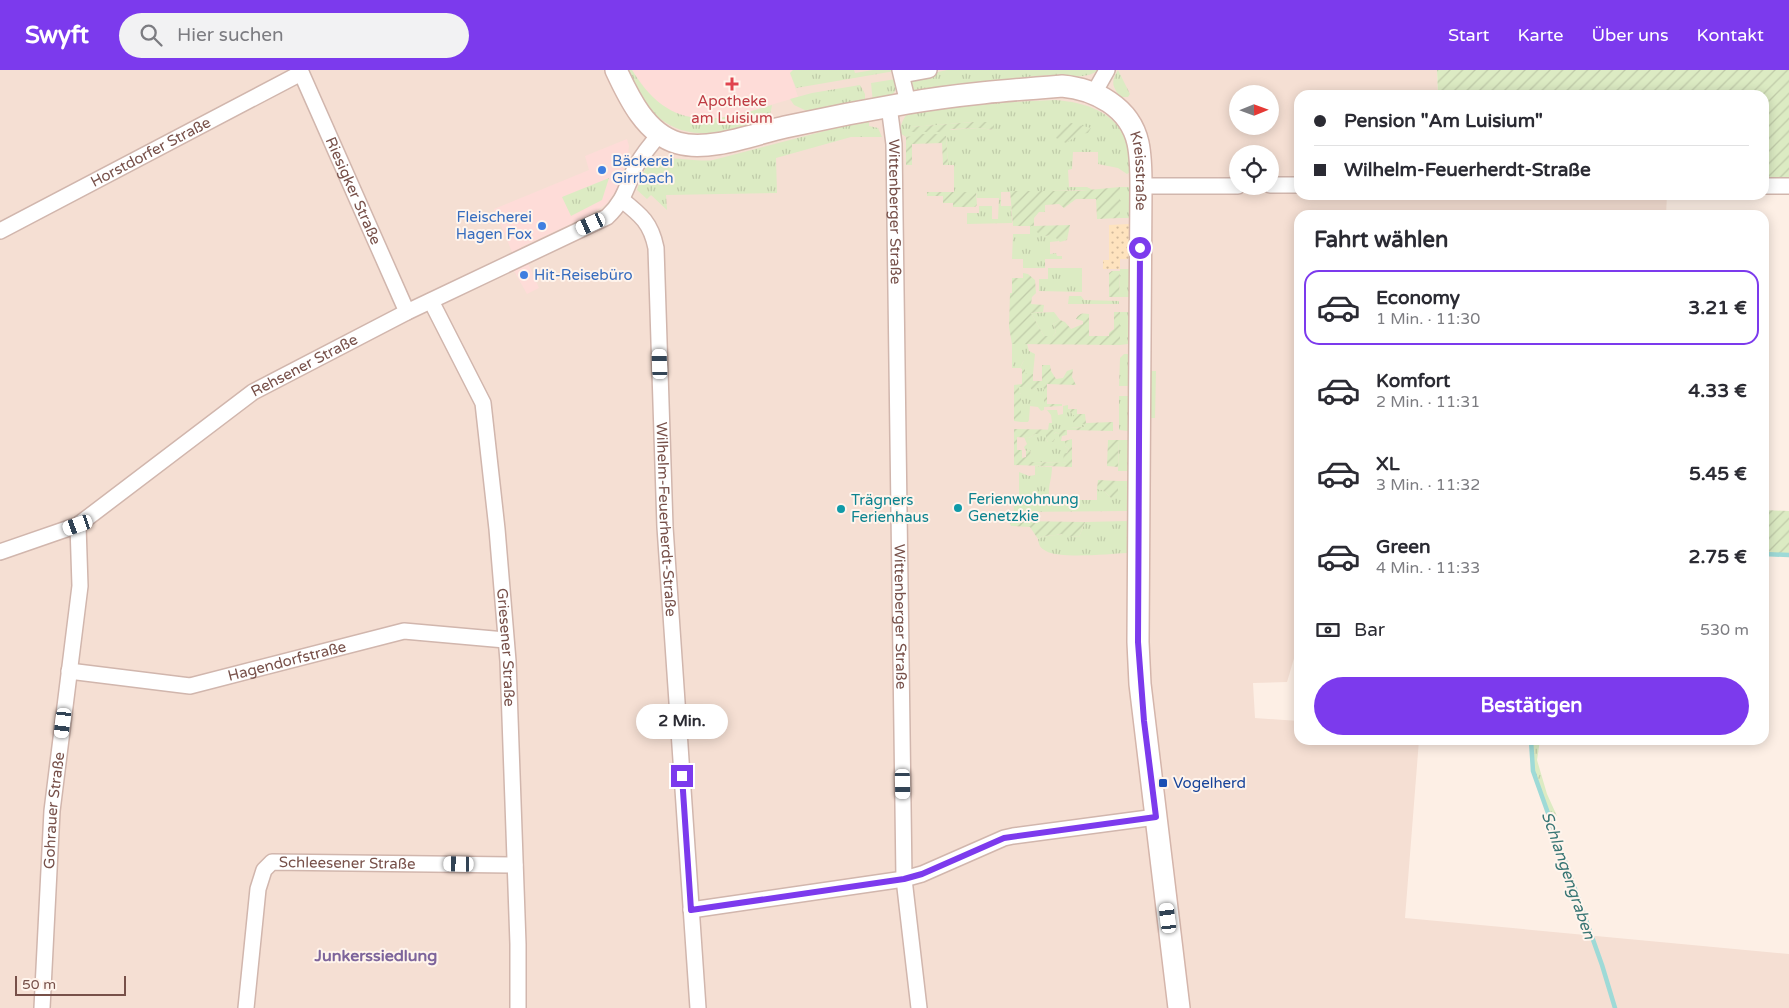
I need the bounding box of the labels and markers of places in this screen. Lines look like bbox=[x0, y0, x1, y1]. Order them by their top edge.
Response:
marker: Apotheke am Luisium bbox=[726, 78, 738, 90]
place label: Apotheke am Luisium bbox=[691, 92, 773, 127]
place label: Bäckerei Girrbach bbox=[612, 152, 674, 187]
marker: Bäckerei Girrbach bbox=[596, 164, 608, 176]
place label: Fleischerei Hagen Fox bbox=[456, 208, 532, 243]
marker: Fleischerei Hagen Fox bbox=[536, 220, 548, 232]
place label: Hit-Reisebüro bbox=[534, 266, 633, 284]
marker: Hit-Reisebüro bbox=[518, 269, 530, 281]
place label: Ferienwohnung Genetzkie bbox=[968, 490, 1079, 525]
place label: Trägners Ferienhaus bbox=[851, 491, 929, 526]
marker: Ferienwohnung Genetzkie bbox=[952, 502, 964, 514]
marker: Trägners Ferienhaus bbox=[835, 503, 847, 515]
place label: Vogelherd bbox=[1173, 774, 1246, 792]
marker: Vogelherd bbox=[1157, 777, 1169, 789]

